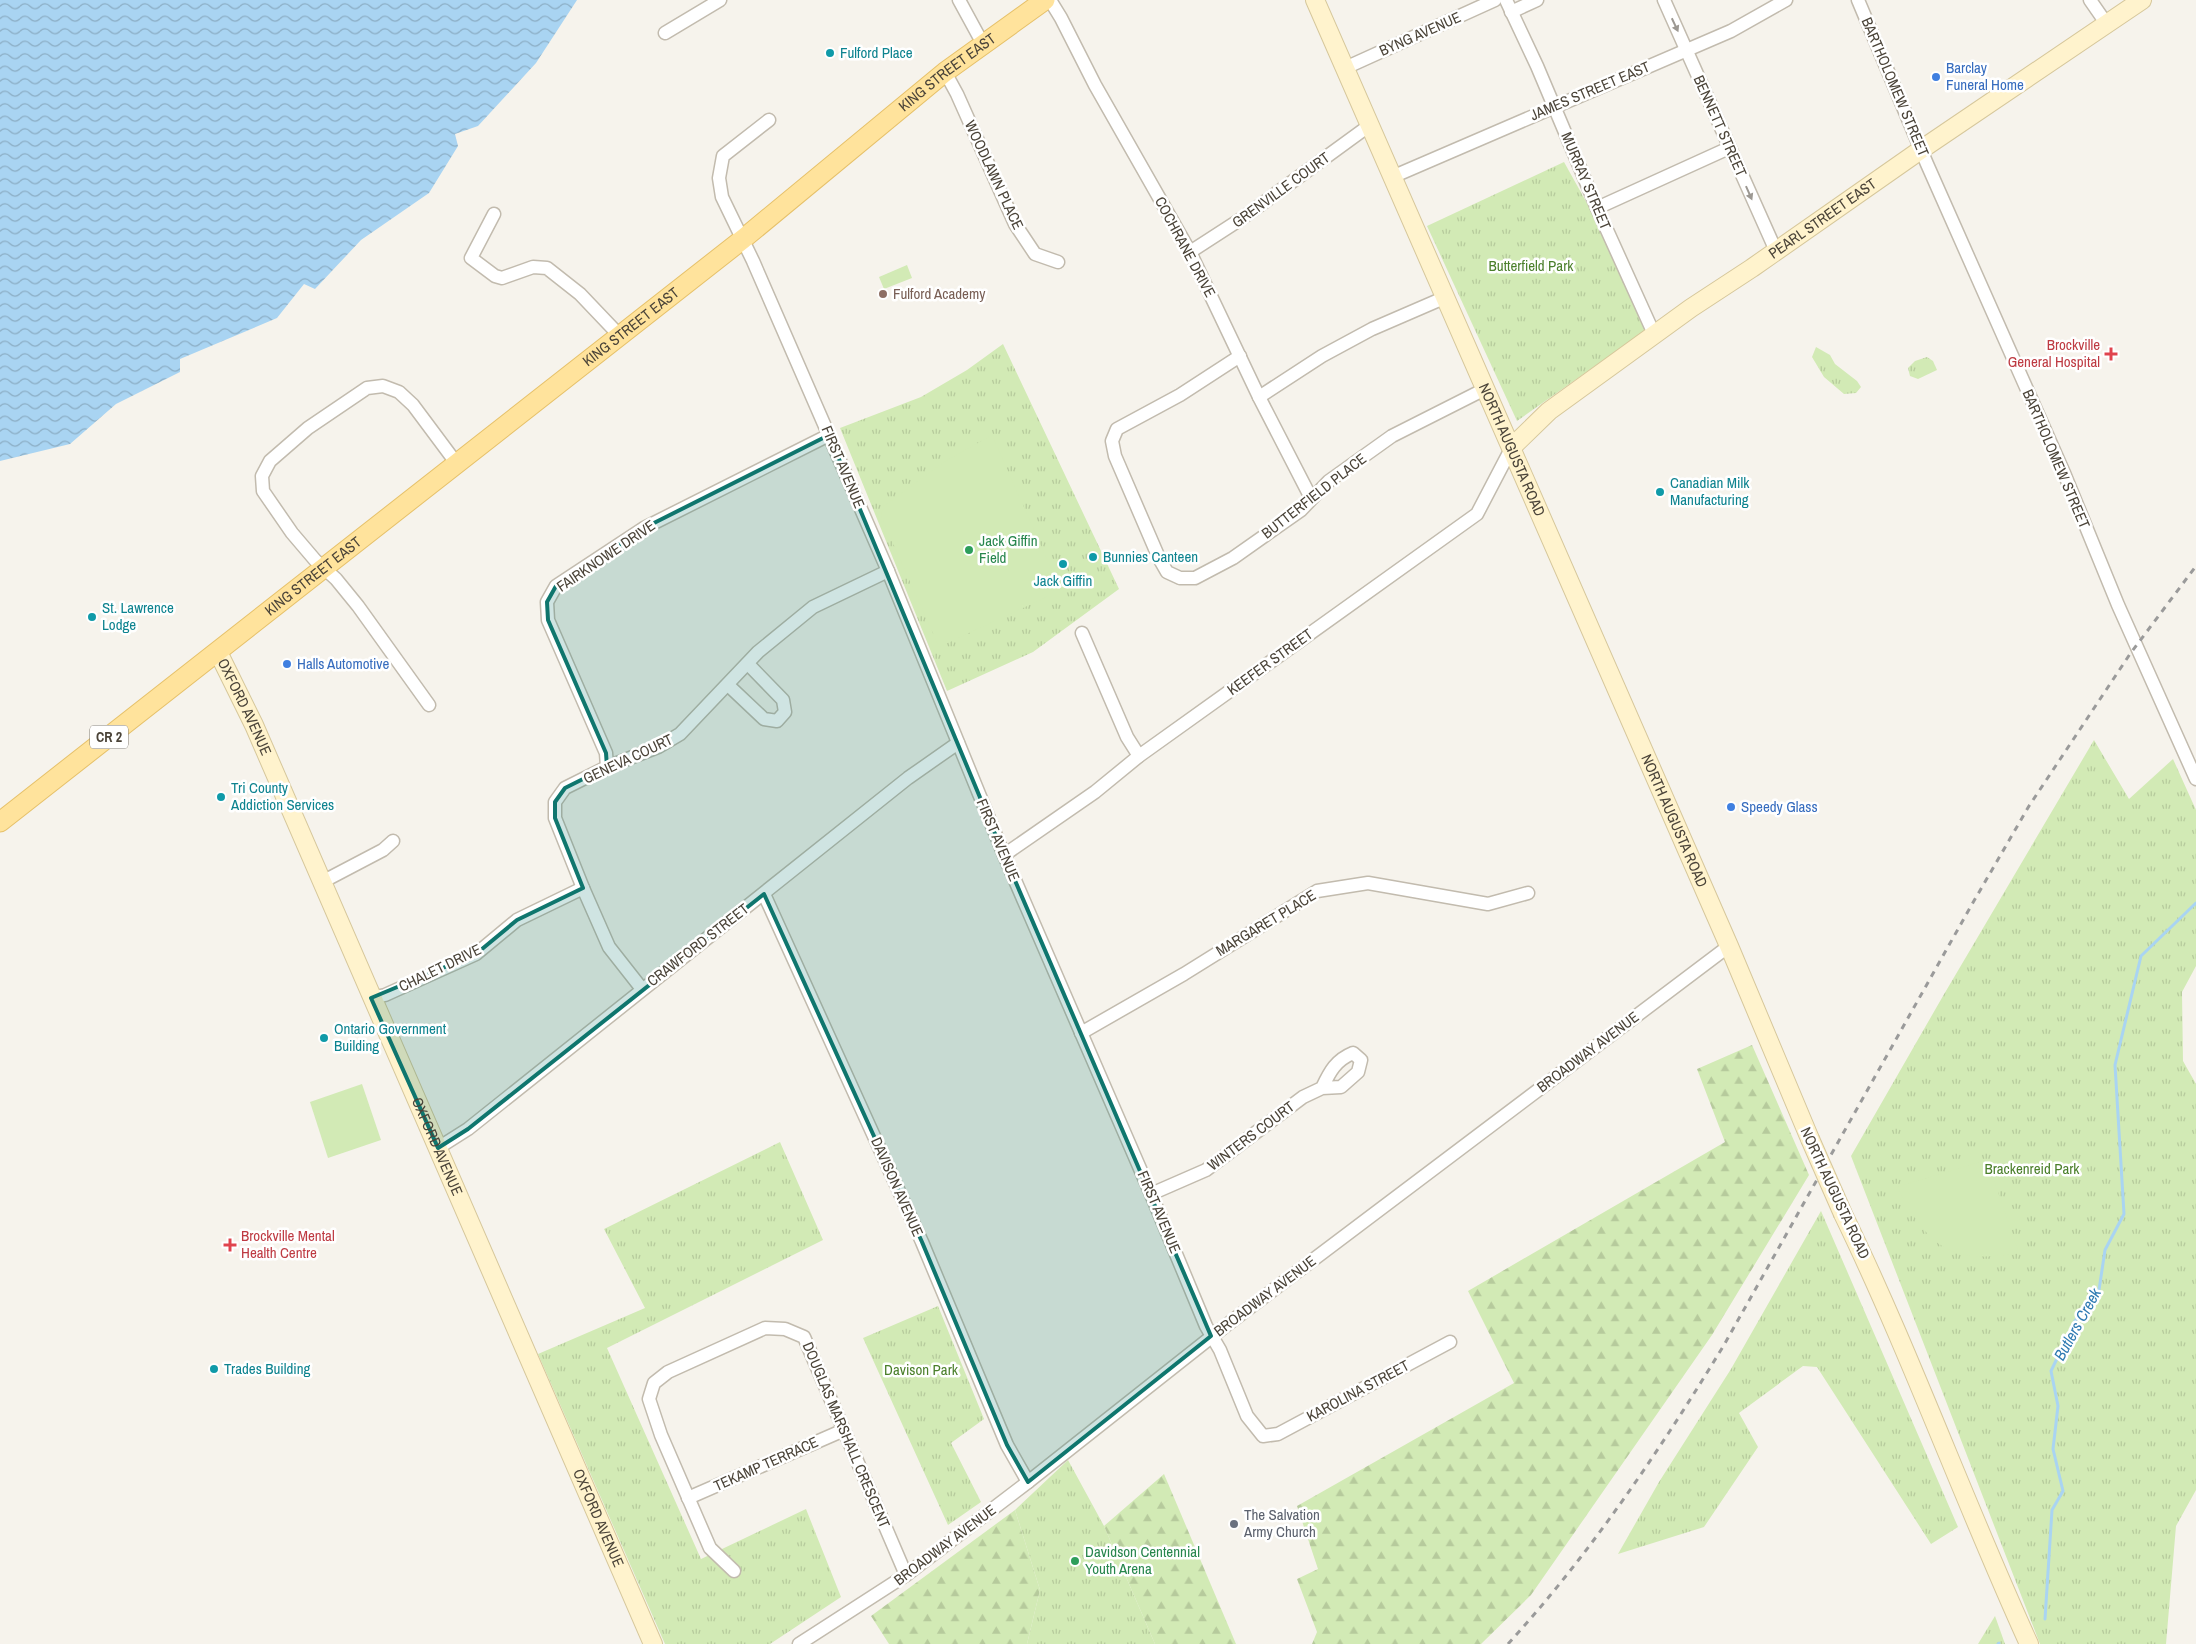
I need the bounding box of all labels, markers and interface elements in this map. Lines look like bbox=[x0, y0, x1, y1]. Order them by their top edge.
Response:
street label: BYNG AVENUE bbox=[1376, 6, 1464, 61]
street label: BARTHOLOMEW STREET bbox=[1857, 14, 1935, 160]
one-way arrow bbox=[1672, 18, 1680, 32]
street label: KING STREET EAST bbox=[894, 28, 1000, 116]
place label: Fulford Place bbox=[840, 42, 913, 63]
marker: Fulford Place bbox=[824, 47, 836, 59]
street label: JAMES STREET EAST bbox=[1527, 56, 1653, 125]
place label: Barclay Funeral Home bbox=[1946, 57, 2024, 95]
marker: Barclay Funeral Home bbox=[1930, 71, 1942, 83]
street label: BENNETT STREET bbox=[1689, 72, 1752, 180]
street label: WOODLAWN PLACE bbox=[960, 117, 1029, 233]
street label: MURRAY STREET bbox=[1556, 129, 1617, 233]
street label: GRENVILLE COURT bbox=[1228, 147, 1334, 232]
street label: PEARL STREET EAST bbox=[1764, 173, 1881, 263]
one-way arrow bbox=[1746, 186, 1754, 200]
street label: COCHRANE DRIVE bbox=[1150, 193, 1221, 301]
park label: Butterfield Park bbox=[1489, 255, 1574, 276]
street label: KING STREET EAST bbox=[578, 282, 684, 371]
place label: Fulford Academy bbox=[893, 283, 986, 304]
marker: Fulford Academy bbox=[877, 288, 889, 300]
place label: Brockville General Hospital bbox=[2008, 334, 2100, 372]
marker: Brockville General Hospital bbox=[2104, 347, 2118, 361]
street label: NORTH AUGUSTA ROAD bbox=[1474, 380, 1551, 520]
street label: BARTHOLOMEW STREET bbox=[2018, 386, 2096, 532]
street label: FIRST AVENUE bbox=[817, 422, 870, 511]
street label: BUTTERFIELD PLACE bbox=[1257, 448, 1371, 543]
place label: Canadian Milk Manufacturing bbox=[1670, 472, 1750, 510]
marker: Canadian Milk Manufacturing bbox=[1654, 486, 1666, 498]
street label: FAIRKNOWE DRIVE bbox=[552, 515, 659, 596]
place label: Jack Giffin Field bbox=[979, 530, 1038, 568]
street label: KING STREET EAST bbox=[260, 531, 366, 620]
marker: Jack Giffin Field bbox=[963, 544, 975, 556]
place label: Bunnies Canteen bbox=[1103, 546, 1198, 567]
marker: Bunnies Canteen bbox=[1087, 551, 1099, 563]
marker: Jack Giffin bbox=[1057, 558, 1069, 570]
place label: Jack Giffin bbox=[1034, 570, 1092, 591]
place label: St. Lawrence Lodge bbox=[102, 597, 174, 635]
marker: St. Lawrence Lodge bbox=[86, 611, 98, 623]
street label: KEEFER STREET bbox=[1223, 623, 1317, 700]
place label: Halls Automotive bbox=[297, 653, 389, 674]
street label: OXFORD AVENUE bbox=[213, 655, 277, 759]
marker: Halls Automotive bbox=[281, 658, 293, 670]
road number: CR 2 bbox=[90, 726, 128, 749]
street label: GENEVA COURT bbox=[580, 728, 676, 788]
street label: NORTH AUGUSTA ROAD bbox=[1636, 751, 1713, 891]
place label: Tri County Addiction Services bbox=[230, 777, 334, 815]
marker: Tri County Addiction Services bbox=[215, 791, 227, 803]
street label: FIRST AVENUE bbox=[972, 795, 1025, 884]
place label: Speedy Glass bbox=[1741, 796, 1818, 817]
marker: Speedy Glass bbox=[1725, 801, 1737, 813]
street label: MARGARET PLACE bbox=[1212, 884, 1320, 961]
street label: CRAWFORD STREET bbox=[642, 898, 753, 991]
street label: CHALET DRIVE bbox=[395, 939, 485, 997]
street label: BROADWAY AVENUE bbox=[1532, 1006, 1643, 1097]
place label: Ontario Government Building bbox=[334, 1018, 447, 1056]
marker: Ontario Government Building bbox=[318, 1032, 330, 1044]
street label: OXFORD AVENUE bbox=[407, 1094, 468, 1199]
street label: WINTERS COURT bbox=[1203, 1096, 1299, 1175]
street label: NORTH AUGUSTA ROAD bbox=[1796, 1124, 1875, 1262]
street label: DAVISON AVENUE bbox=[866, 1134, 929, 1240]
park label: Brackenreid Park bbox=[1984, 1158, 2080, 1179]
street label: FIRST AVENUE bbox=[1133, 1167, 1186, 1256]
place label: Brockville Mental Health Centre bbox=[241, 1225, 335, 1263]
marker: Brockville Mental Health Centre bbox=[223, 1238, 237, 1252]
street label: BROADWAY AVENUE bbox=[1209, 1250, 1320, 1341]
water label: Butlers Creek bbox=[2048, 1284, 2106, 1364]
street label: DOUGLAS MARSHALL CRESCENT bbox=[798, 1338, 895, 1532]
street label: KAROLINA STREET bbox=[1303, 1354, 1413, 1426]
place label: Trades Building bbox=[224, 1358, 311, 1379]
park label: Davison Park bbox=[884, 1359, 959, 1380]
marker: Trades Building bbox=[208, 1363, 220, 1375]
street label: TEKAMP TERRACE bbox=[710, 1431, 821, 1496]
street label: OXFORD AVENUE bbox=[568, 1465, 629, 1570]
street label: BROADWAY AVENUE bbox=[889, 1499, 1000, 1590]
place label: The Salvation Army Church bbox=[1243, 1504, 1320, 1542]
marker: The Salvation Army Church bbox=[1228, 1518, 1240, 1530]
place label: Davidson Centennial Youth Arena bbox=[1085, 1541, 1200, 1579]
marker: Davidson Centennial Youth Arena bbox=[1069, 1555, 1081, 1567]

